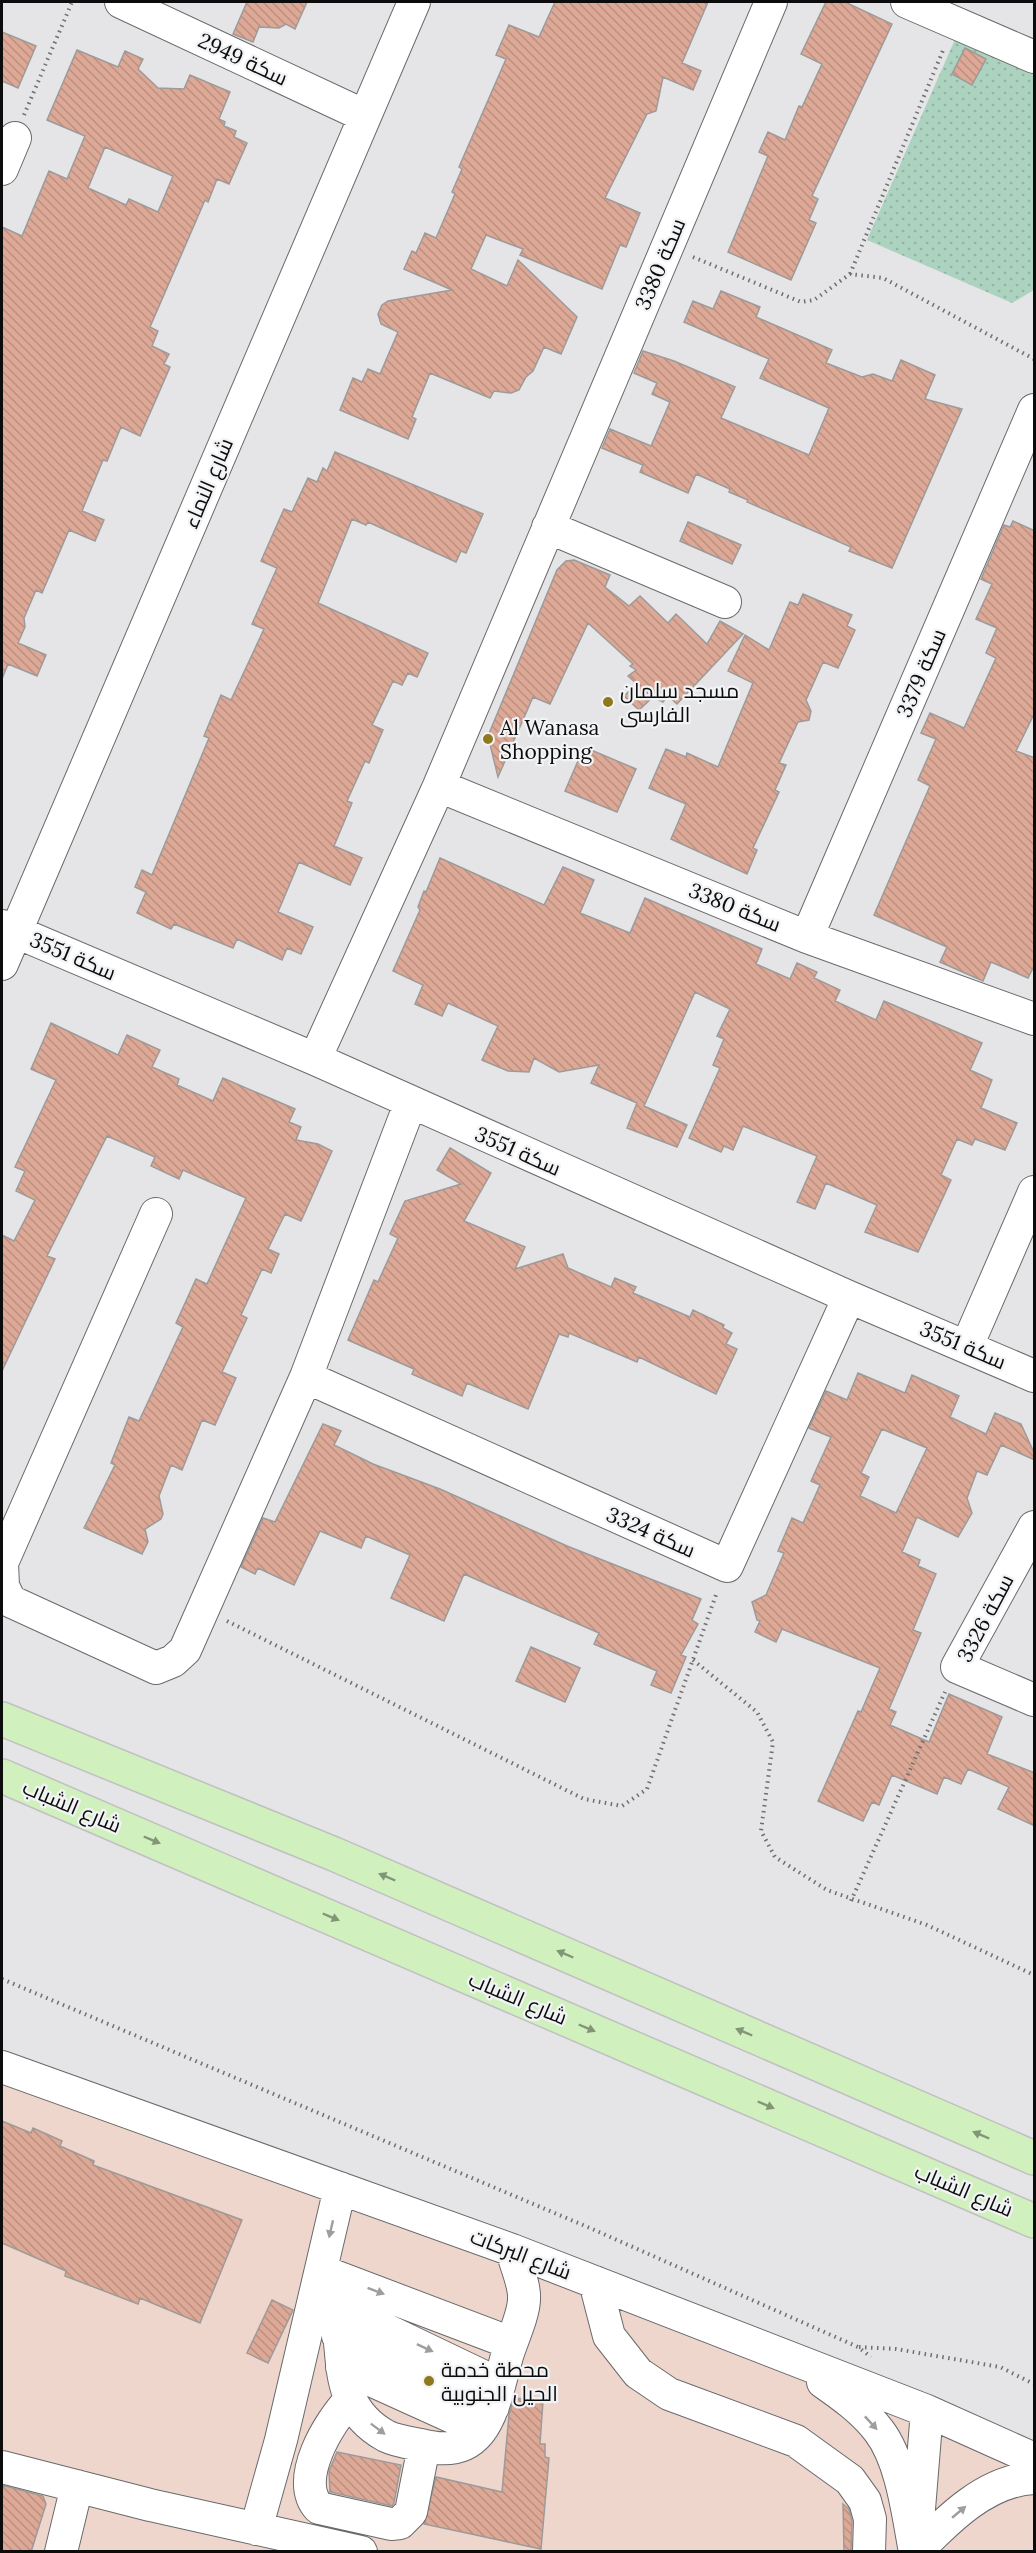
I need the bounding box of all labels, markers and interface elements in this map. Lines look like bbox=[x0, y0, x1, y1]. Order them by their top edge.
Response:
street label: سكة 2949 bbox=[194, 27, 292, 91]
street label: سكة 3380 bbox=[629, 214, 691, 314]
street label: شارع النماء bbox=[177, 434, 240, 533]
street label: سكة 3379 bbox=[890, 625, 952, 721]
place label: مسجد سلمان الفارسى bbox=[620, 677, 739, 728]
marker: مسجد سلمان الفارسى bbox=[601, 695, 615, 709]
place label: Al Wanasa Shopping bbox=[499, 714, 600, 765]
marker: Al Wanasa Shopping bbox=[481, 732, 495, 746]
street label: سكة 3380 bbox=[685, 876, 785, 938]
street label: سكة 3551 bbox=[26, 926, 120, 986]
street label: سكة 3551 bbox=[471, 1120, 565, 1182]
street label: سكة 3551 bbox=[916, 1315, 1010, 1375]
street label: سكة 3324 bbox=[602, 1500, 700, 1564]
street label: سكة 3326 bbox=[951, 1569, 1019, 1667]
street label: شارع الشباب bbox=[18, 1773, 125, 1840]
one-way arrow bbox=[143, 1835, 161, 1845]
one-way arrow bbox=[377, 1872, 395, 1882]
one-way arrow bbox=[322, 1913, 339, 1922]
one-way arrow bbox=[557, 1950, 574, 1959]
street label: شارع الشباب bbox=[464, 1965, 571, 2032]
one-way arrow bbox=[578, 2024, 596, 2033]
one-way arrow bbox=[735, 2027, 753, 2037]
one-way arrow bbox=[757, 2101, 775, 2110]
one-way arrow bbox=[971, 2130, 989, 2140]
street label: شارع الشباب bbox=[910, 2157, 1017, 2224]
one-way arrow bbox=[325, 2220, 335, 2239]
street label: شارع البركات bbox=[466, 2222, 575, 2287]
one-way arrow bbox=[367, 2287, 385, 2297]
one-way arrow bbox=[416, 2344, 433, 2353]
place label: محطة خدمة الحيل الجنوبية bbox=[441, 2356, 558, 2407]
marker: محطة خدمة الحيل الجنوبية bbox=[422, 2374, 436, 2388]
one-way arrow bbox=[864, 2415, 878, 2430]
one-way arrow bbox=[370, 2423, 385, 2435]
one-way arrow bbox=[951, 2506, 966, 2519]

